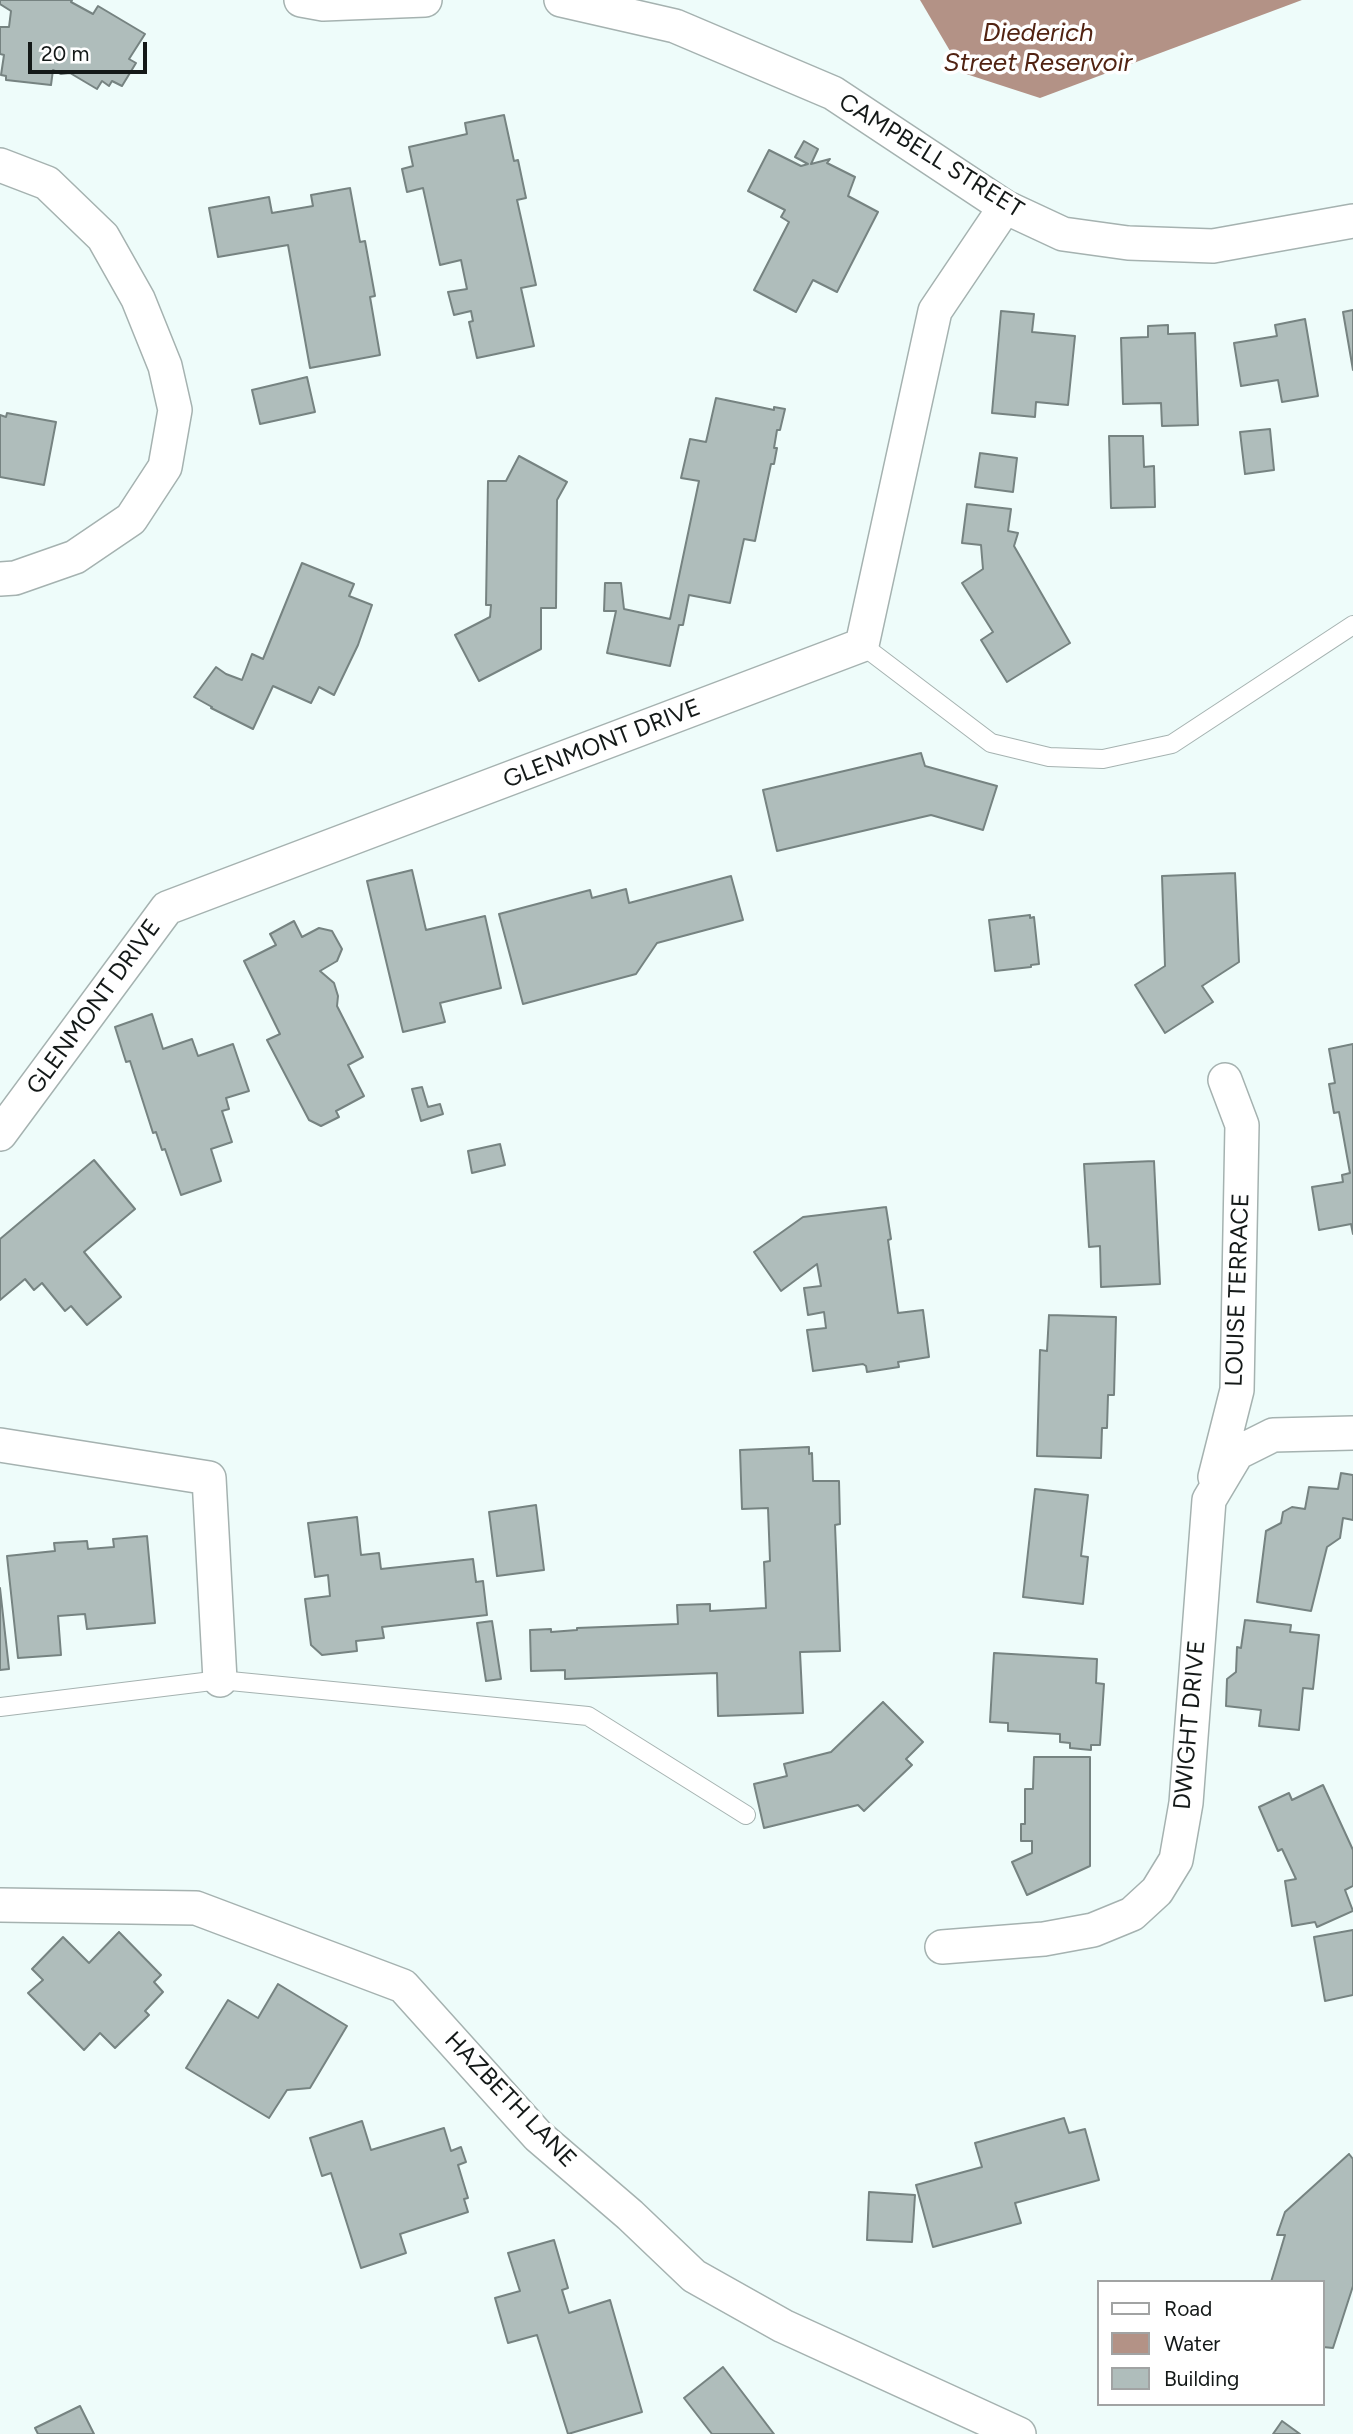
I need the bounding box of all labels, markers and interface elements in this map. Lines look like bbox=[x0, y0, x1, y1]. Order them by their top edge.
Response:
water label: Diederich Street Reservoir bbox=[944, 17, 1132, 78]
scale bar bbox=[32, 28, 150, 72]
text: 20 m bbox=[41, 41, 89, 66]
street label: CAMPBELL STREET bbox=[833, 88, 1029, 224]
street label: GLENMONT DRIVE bbox=[499, 693, 705, 795]
street label: GLENMONT DRIVE bbox=[21, 914, 167, 1100]
street label: LOUISE TERRACE bbox=[1220, 1193, 1256, 1387]
street label: DWIGHT DRIVE bbox=[1168, 1639, 1212, 1811]
street label: HAZBETH LANE bbox=[438, 2026, 582, 2174]
legend bbox=[1098, 2280, 1325, 2406]
text: Road bbox=[1164, 2296, 1212, 2321]
text: Water bbox=[1164, 2331, 1220, 2356]
text: Building bbox=[1164, 2366, 1239, 2391]

